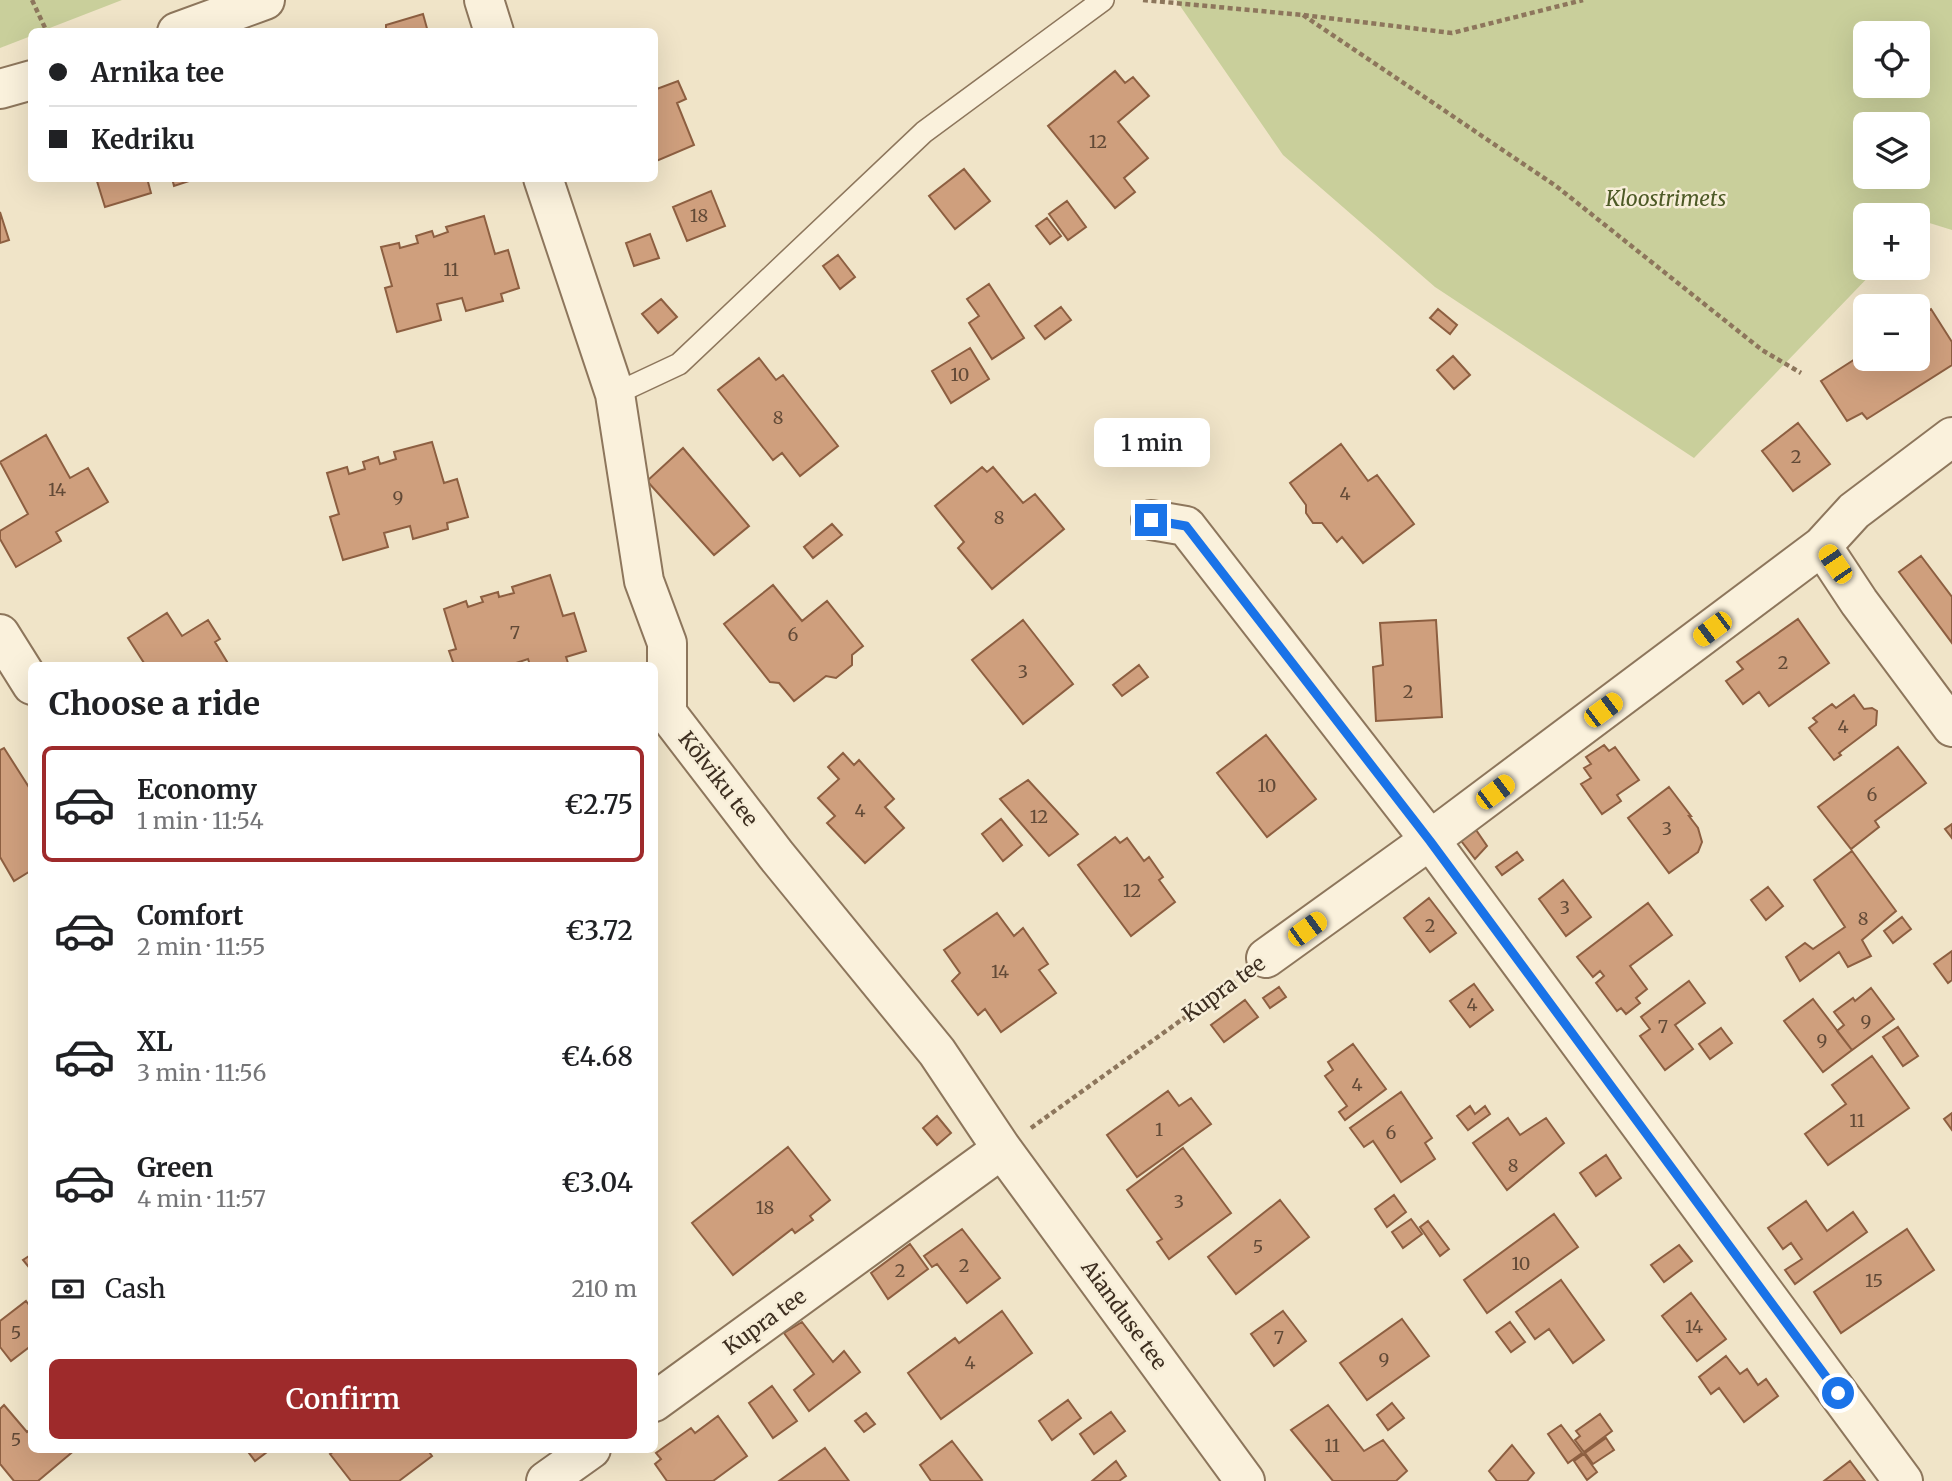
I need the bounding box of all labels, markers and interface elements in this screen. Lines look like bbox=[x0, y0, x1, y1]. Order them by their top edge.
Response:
map controls bbox=[1853, 21, 1930, 371]
button: locate bbox=[1853, 21, 1930, 98]
text: Arnika tee bbox=[91, 56, 224, 89]
button: layers bbox=[1853, 112, 1930, 189]
text: Kedriku bbox=[91, 123, 195, 156]
house number: 12 bbox=[1089, 130, 1107, 153]
park label: Kloostrimets bbox=[1605, 185, 1726, 212]
button: + bbox=[1853, 203, 1930, 280]
house number: 18 bbox=[690, 204, 708, 227]
house number: 11 bbox=[443, 258, 459, 281]
button: − bbox=[1853, 294, 1930, 371]
house number: 10 bbox=[951, 363, 969, 386]
house number: 8 bbox=[773, 406, 783, 429]
callout: 1 min bbox=[1093, 419, 1209, 468]
text: 1 min bbox=[1121, 428, 1183, 457]
house number: 2 bbox=[1791, 445, 1801, 468]
house number: 14 bbox=[48, 478, 66, 501]
house number: 4 bbox=[1339, 482, 1351, 505]
house number: 9 bbox=[393, 486, 403, 509]
route end bbox=[1135, 504, 1167, 536]
house number: 8 bbox=[994, 506, 1004, 529]
car bbox=[1815, 541, 1856, 587]
car bbox=[1689, 608, 1736, 650]
house number: 7 bbox=[510, 621, 520, 644]
house number: 6 bbox=[788, 623, 799, 646]
house number: 2 bbox=[1778, 651, 1788, 674]
house number: 3 bbox=[1018, 660, 1028, 683]
house number: 2 bbox=[1403, 680, 1413, 703]
text: Choose a ride bbox=[49, 684, 260, 724]
car bbox=[1580, 689, 1627, 731]
house number: 4 bbox=[1837, 715, 1849, 738]
street label: Kõlviku tee bbox=[673, 726, 764, 832]
car bbox=[1472, 771, 1519, 813]
icon: car bbox=[53, 773, 116, 836]
text: Economy bbox=[137, 773, 257, 806]
house number: 10 bbox=[1258, 774, 1276, 797]
house number: 6 bbox=[1867, 783, 1878, 806]
text: €2.75 bbox=[564, 788, 633, 821]
house number: 4 bbox=[854, 799, 866, 822]
house number: 12 bbox=[1030, 805, 1048, 828]
text: 1 min · 11:54 bbox=[137, 806, 264, 835]
house number: 3 bbox=[1662, 817, 1672, 840]
house number: 12 bbox=[1123, 879, 1141, 902]
house number: 3 bbox=[1560, 896, 1570, 919]
icon: car bbox=[53, 899, 116, 962]
text: Comfort bbox=[137, 899, 243, 932]
house number: 8 bbox=[1858, 907, 1868, 930]
car bbox=[1284, 908, 1331, 950]
text: €3.72 bbox=[565, 914, 633, 947]
house number: 2 bbox=[1425, 914, 1435, 937]
text: 2 min · 11:55 bbox=[137, 932, 265, 961]
street label: Kupra tee bbox=[1177, 949, 1270, 1028]
house number: 14 bbox=[991, 960, 1009, 983]
house number: 4 bbox=[1466, 993, 1478, 1016]
house number: 9 bbox=[1861, 1010, 1871, 1033]
house number: 7 bbox=[1658, 1015, 1668, 1038]
icon: car bbox=[53, 1025, 116, 1088]
text: XL bbox=[137, 1025, 173, 1058]
house number: 9 bbox=[1817, 1029, 1827, 1052]
text: €4.68 bbox=[561, 1040, 633, 1073]
text: 3 min · 11:56 bbox=[137, 1058, 266, 1087]
house number: 4 bbox=[1351, 1073, 1363, 1096]
house number: 11 bbox=[1849, 1109, 1865, 1132]
house number: 1 bbox=[1155, 1118, 1163, 1141]
house number: 6 bbox=[1386, 1121, 1397, 1144]
icon: car bbox=[53, 1151, 116, 1214]
text: Green bbox=[137, 1151, 213, 1184]
house number: 8 bbox=[1508, 1154, 1518, 1177]
text: €3.04 bbox=[561, 1166, 633, 1199]
text: 4 min · 11:57 bbox=[137, 1184, 266, 1213]
house number: 3 bbox=[1174, 1190, 1184, 1213]
house number: 18 bbox=[756, 1196, 774, 1219]
house number: 5 bbox=[1253, 1235, 1263, 1258]
house number: 10 bbox=[1512, 1252, 1530, 1275]
house number: 2 bbox=[959, 1254, 969, 1277]
street label: Aianduse tee bbox=[1075, 1254, 1173, 1375]
house number: 2 bbox=[895, 1259, 905, 1282]
house number: 15 bbox=[1865, 1269, 1883, 1292]
icon: cash bbox=[49, 1270, 87, 1308]
text: Cash bbox=[105, 1272, 166, 1305]
text: 210 m bbox=[572, 1274, 637, 1303]
street label: Kupra tee bbox=[718, 1282, 811, 1361]
house number: 14 bbox=[1685, 1315, 1703, 1338]
house number: 5 bbox=[11, 1321, 21, 1344]
house number: 7 bbox=[1274, 1326, 1284, 1349]
house number: 9 bbox=[1379, 1348, 1389, 1371]
house number: 4 bbox=[964, 1351, 976, 1374]
button: Confirm bbox=[49, 1359, 637, 1439]
route start bbox=[1822, 1377, 1854, 1409]
house number: 5 bbox=[11, 1428, 21, 1451]
house number: 11 bbox=[1324, 1434, 1340, 1457]

